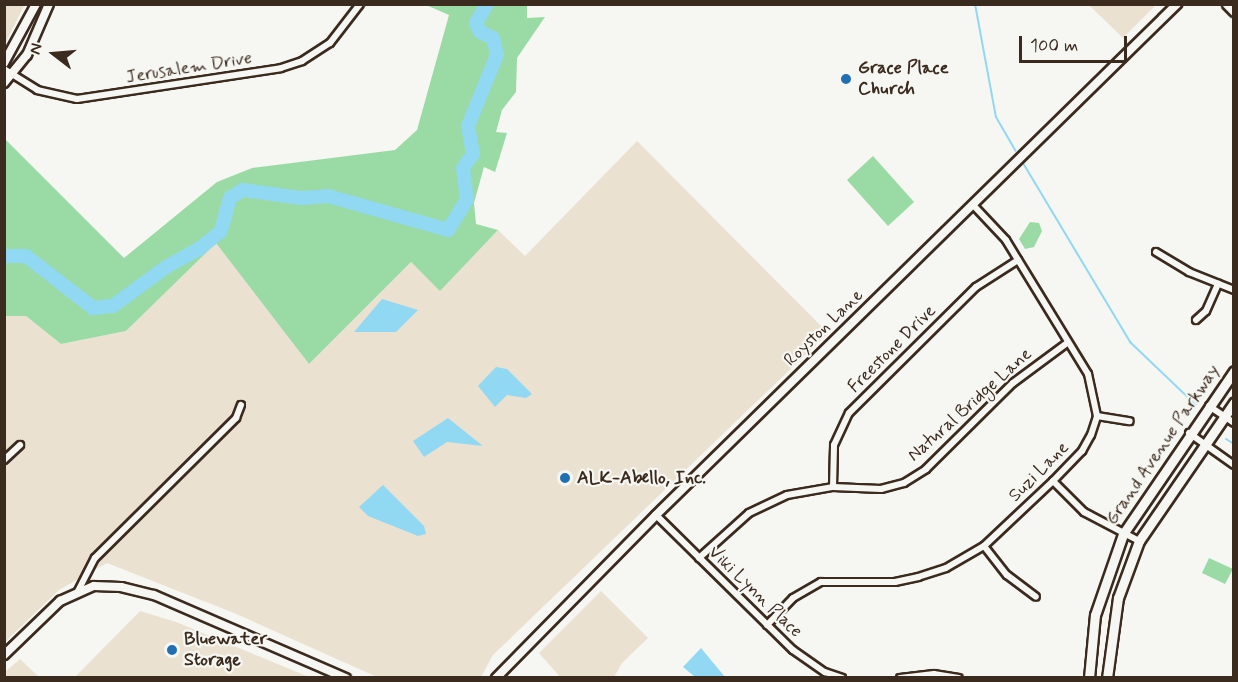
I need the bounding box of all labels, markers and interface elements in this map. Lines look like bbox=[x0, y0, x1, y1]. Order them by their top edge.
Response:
north arrow bbox=[24, 24, 84, 84]
scale bar bbox=[1022, 24, 1130, 62]
text: 100 m bbox=[1030, 34, 1078, 58]
text: N bbox=[25, 41, 48, 57]
street label: Jerusalem Drive bbox=[125, 47, 253, 89]
place label: Grace Place Church bbox=[858, 58, 946, 100]
marker: Grace Place Church bbox=[839, 72, 853, 86]
street label: Royston Lane bbox=[781, 286, 867, 370]
street label: Freestone Drive bbox=[844, 301, 940, 397]
street label: Natural Bridge Lane bbox=[905, 345, 1035, 465]
street label: Grand Avenue Parkway bbox=[1103, 363, 1223, 527]
street label: Suzi Lane bbox=[1005, 438, 1073, 506]
place label: ALK-Abello, Inc. bbox=[577, 467, 705, 489]
marker: ALK-Abello, Inc. bbox=[558, 471, 572, 485]
street label: Viki Lynn Place bbox=[704, 542, 806, 642]
place label: Bluewater Storage bbox=[184, 629, 267, 672]
marker: Bluewater Storage bbox=[165, 643, 179, 657]

